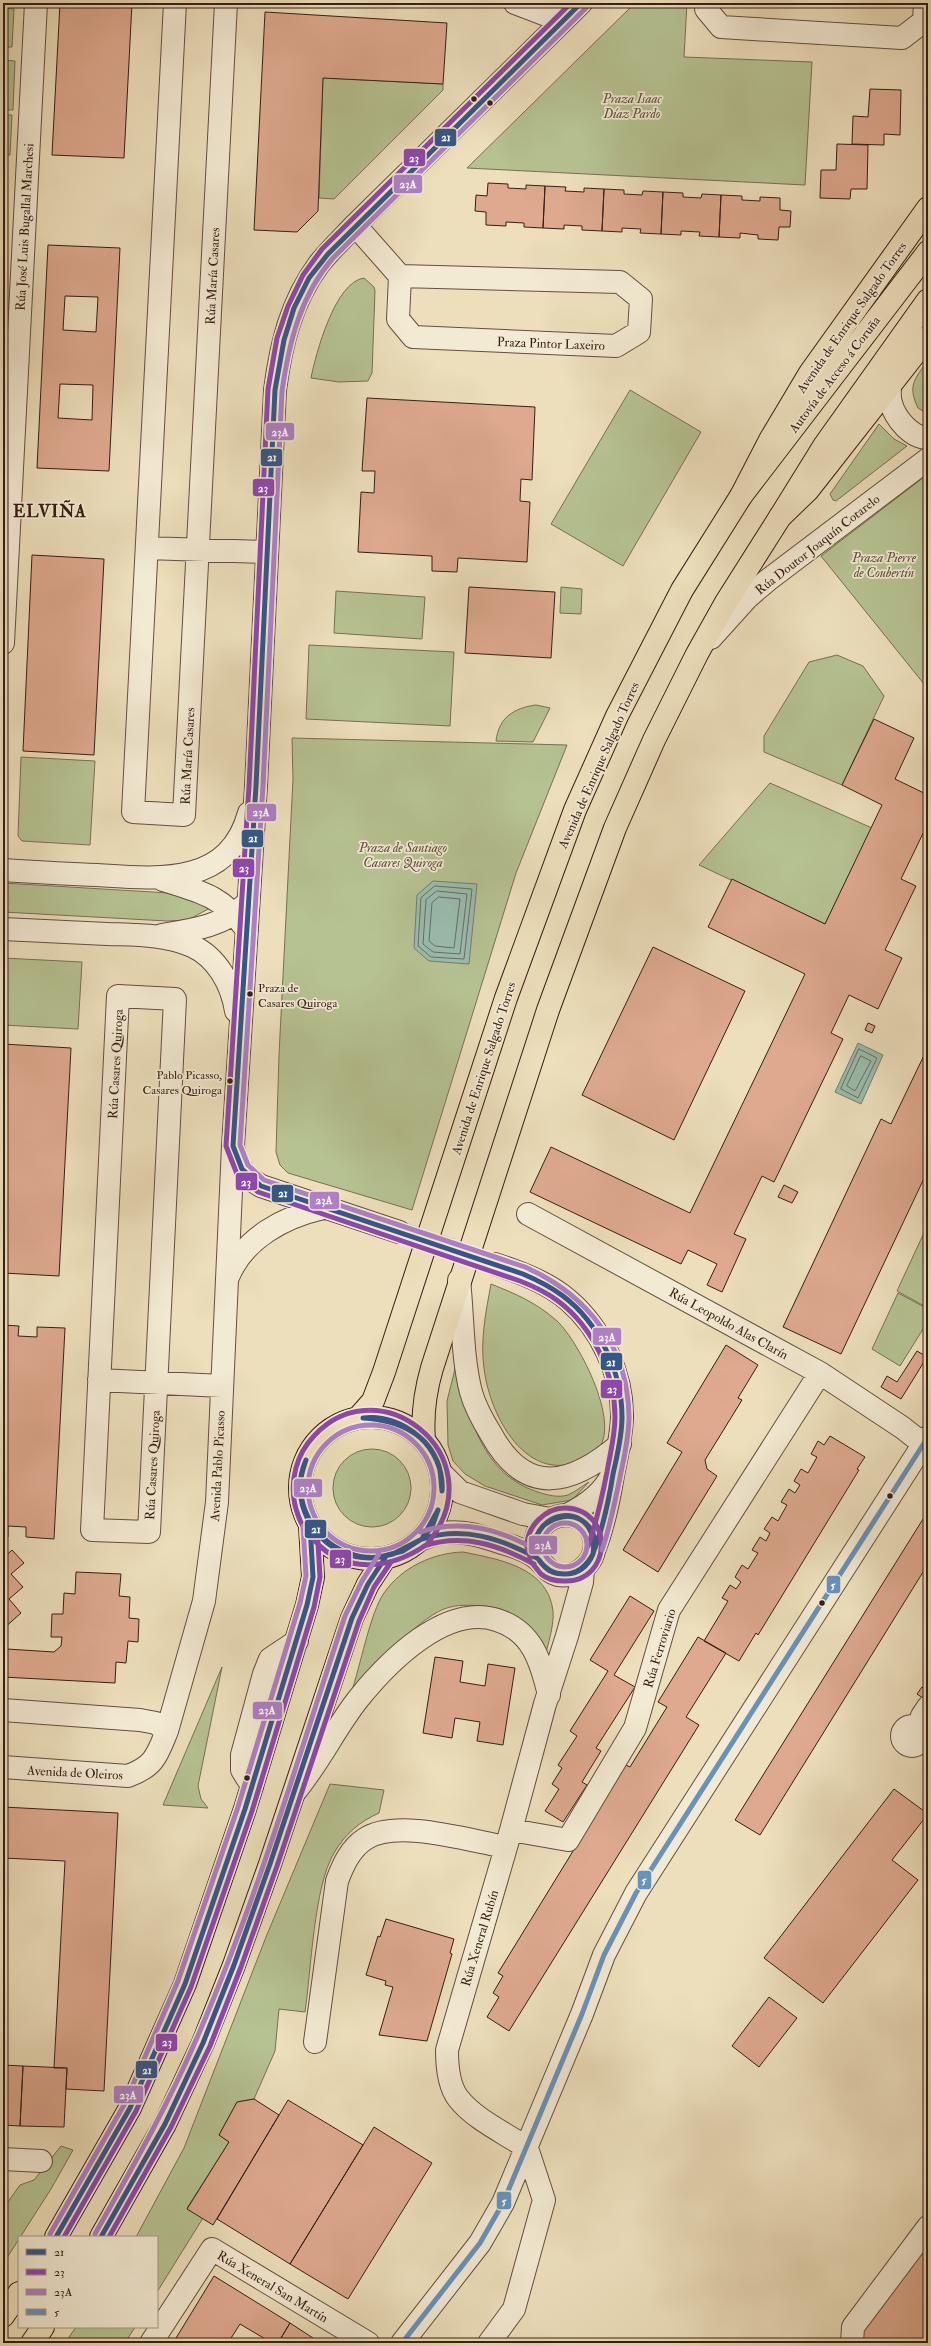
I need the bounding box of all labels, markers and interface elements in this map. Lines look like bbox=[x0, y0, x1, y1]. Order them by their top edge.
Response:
park label: Praza Isaac Díaz Pardo bbox=[602, 91, 662, 122]
unlabelled marker bbox=[469, 94, 479, 104]
unlabelled marker bbox=[485, 98, 495, 108]
line badge: 21 bbox=[434, 128, 457, 147]
text: 21 bbox=[441, 131, 451, 144]
street label: Rúa José Luis Bugallal Marchesi bbox=[13, 142, 37, 311]
line badge: 23 bbox=[403, 148, 426, 167]
text: 23 bbox=[409, 152, 419, 165]
line badge: 23A bbox=[393, 174, 423, 194]
text: 23A bbox=[400, 178, 417, 191]
street label: Rúa María Casares bbox=[202, 226, 224, 325]
street label: Avenida de Enrique Salgado Torres bbox=[793, 238, 911, 397]
street label: Autovía de Acceso á Coruña bbox=[785, 313, 884, 437]
street label: Praza Pintor Laxeiro bbox=[497, 334, 605, 354]
line badge: 23A bbox=[265, 422, 295, 441]
text: 23A bbox=[272, 426, 289, 439]
line badge: 21 bbox=[260, 448, 283, 467]
text: 21 bbox=[267, 451, 277, 464]
line badge: 23 bbox=[252, 478, 275, 497]
text: 23 bbox=[258, 482, 268, 495]
street label: Rúa Doutor Joaquín Cotarelo bbox=[752, 491, 883, 598]
district label: ELVIÑA bbox=[13, 499, 87, 522]
park label: Praza Pierre de Coubertín bbox=[851, 550, 917, 581]
street label: Avenida de Enrique Salgado Torres bbox=[554, 679, 643, 852]
street label: Rúa María Casares bbox=[177, 706, 199, 805]
line badge: 23A bbox=[246, 803, 277, 822]
text: 23A bbox=[253, 806, 270, 819]
line badge: 21 bbox=[241, 829, 264, 848]
text: 21 bbox=[248, 832, 258, 845]
park label: Praza de Santiago Casares Quiroga bbox=[358, 840, 448, 872]
line badge: 23 bbox=[232, 858, 255, 878]
text: 23 bbox=[239, 862, 249, 875]
street label: Avenida de Enrique Salgado Torres bbox=[448, 979, 520, 1158]
place label: Praza de Casares Quiroga bbox=[258, 981, 338, 1011]
marker: Praza de Casares Quiroga bbox=[245, 989, 255, 999]
street label: Rúa Casares Quiroga bbox=[105, 1008, 127, 1119]
place label: Pablo Picasso, Casares Quiroga bbox=[143, 1068, 223, 1098]
marker: Pablo Picasso, Casares Quiroga bbox=[225, 1076, 235, 1086]
line badge: 23 bbox=[235, 1172, 258, 1191]
text: 23 bbox=[241, 1176, 251, 1189]
line badge: 21 bbox=[271, 1184, 294, 1203]
text: 21 bbox=[278, 1187, 288, 1200]
line badge: 23A bbox=[309, 1191, 340, 1210]
text: 23A bbox=[316, 1194, 333, 1207]
street label: Rúa Leopoldo Alas Clarín bbox=[666, 1284, 791, 1364]
line badge: 23A bbox=[592, 1327, 622, 1346]
text: 23A bbox=[599, 1331, 616, 1344]
line badge: 21 bbox=[600, 1352, 623, 1371]
text: 21 bbox=[606, 1356, 616, 1369]
line badge: 23 bbox=[600, 1379, 623, 1399]
text: 23 bbox=[607, 1383, 617, 1396]
street label: Rúa Casares Quiroga bbox=[142, 1409, 164, 1520]
street label: Avenida Pablo Picasso bbox=[207, 1410, 229, 1523]
line badge: 23A bbox=[293, 1478, 323, 1498]
text: 23A bbox=[300, 1482, 317, 1495]
unlabelled marker bbox=[885, 1491, 895, 1501]
line badge: 21 bbox=[304, 1519, 327, 1539]
text: 21 bbox=[311, 1523, 321, 1536]
line badge: 23A bbox=[528, 1535, 558, 1555]
text: 23A bbox=[535, 1539, 552, 1552]
line badge: 23 bbox=[329, 1549, 352, 1569]
text: 23 bbox=[335, 1553, 345, 1566]
line badge: 5 bbox=[826, 1575, 841, 1594]
text: 5 bbox=[831, 1579, 836, 1592]
unlabelled marker bbox=[817, 1598, 827, 1608]
street label: Rúa Ferroviario bbox=[640, 1607, 680, 1690]
line badge: 23A bbox=[252, 1701, 283, 1720]
text: 23A bbox=[259, 1704, 276, 1717]
street label: Avenida de Oleiros bbox=[25, 1762, 124, 1784]
unlabelled marker bbox=[242, 1773, 252, 1783]
line badge: 5 bbox=[637, 1870, 652, 1890]
text: 5 bbox=[642, 1874, 647, 1887]
street label: Rúa Xeneral Rubín bbox=[458, 1888, 502, 1988]
line badge: 23 bbox=[155, 2033, 178, 2052]
text: 23 bbox=[162, 2036, 172, 2049]
line badge: 21 bbox=[135, 2060, 158, 2079]
text: 21 bbox=[142, 2064, 152, 2077]
line badge: 23A bbox=[113, 2085, 144, 2104]
text: 23A bbox=[120, 2089, 137, 2102]
line badge: 5 bbox=[496, 2191, 512, 2210]
text: 5 bbox=[502, 2195, 507, 2208]
legend bbox=[18, 2236, 158, 2328]
text: 21 bbox=[54, 2245, 64, 2260]
street label: Rúa Xeneral San Martín bbox=[214, 2247, 331, 2326]
text: 23 bbox=[54, 2265, 65, 2280]
text: 23A bbox=[54, 2285, 73, 2300]
text: 5 bbox=[54, 2305, 60, 2320]

